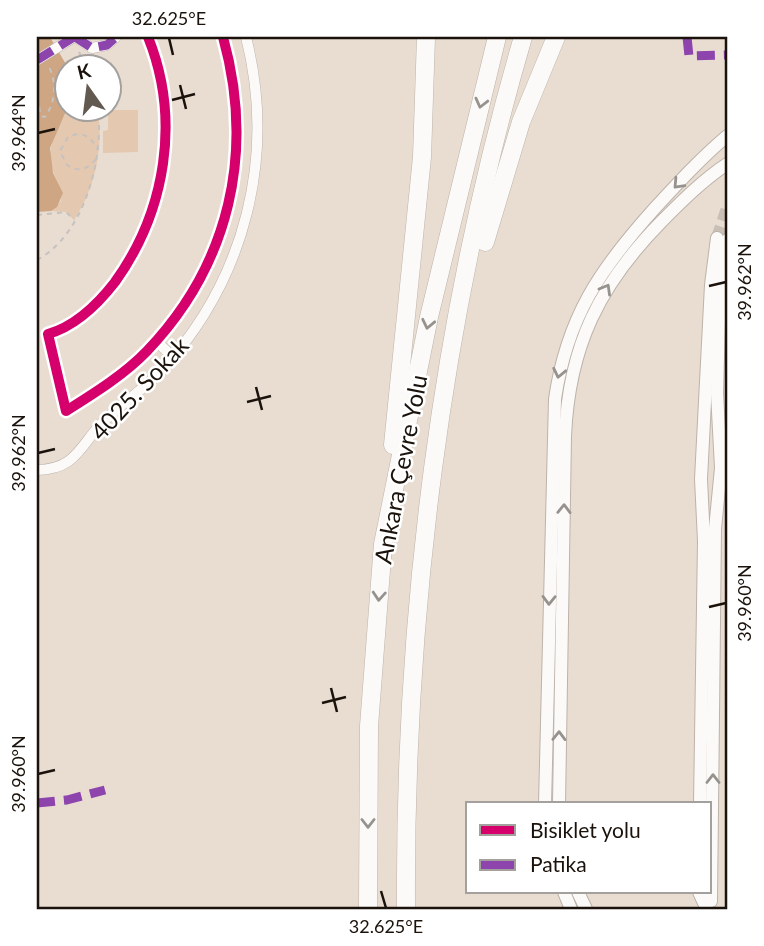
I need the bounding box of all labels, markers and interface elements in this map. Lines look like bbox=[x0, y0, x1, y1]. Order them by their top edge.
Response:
text: 32.625°E bbox=[132, 7, 206, 29]
north arrow bbox=[52, 52, 122, 122]
text: K bbox=[75, 58, 94, 84]
text: 39.964°N bbox=[7, 94, 29, 172]
one-way arrow bbox=[475, 97, 489, 109]
one-way arrow bbox=[674, 176, 687, 189]
text: 39.962°N bbox=[733, 243, 755, 321]
one-way arrow bbox=[598, 283, 611, 296]
one-way arrow bbox=[421, 318, 436, 330]
street label: 4025. Sokak bbox=[84, 330, 195, 446]
one-way arrow bbox=[553, 367, 568, 379]
street label: Ankara Çevre Yolu bbox=[367, 372, 433, 566]
text: 39.962°N bbox=[7, 414, 29, 492]
one-way arrow bbox=[556, 503, 572, 513]
text: 39.960°N bbox=[733, 564, 755, 642]
one-way arrow bbox=[372, 591, 387, 602]
one-way arrow bbox=[541, 595, 556, 606]
one-way arrow bbox=[551, 730, 566, 741]
text: 39.960°N bbox=[7, 735, 29, 813]
one-way arrow bbox=[705, 773, 721, 784]
legend bbox=[466, 802, 712, 894]
text: Bisiklet yolu bbox=[530, 817, 641, 842]
one-way arrow bbox=[361, 818, 376, 829]
text: Patika bbox=[530, 851, 587, 876]
text: 32.625°E bbox=[349, 915, 423, 937]

